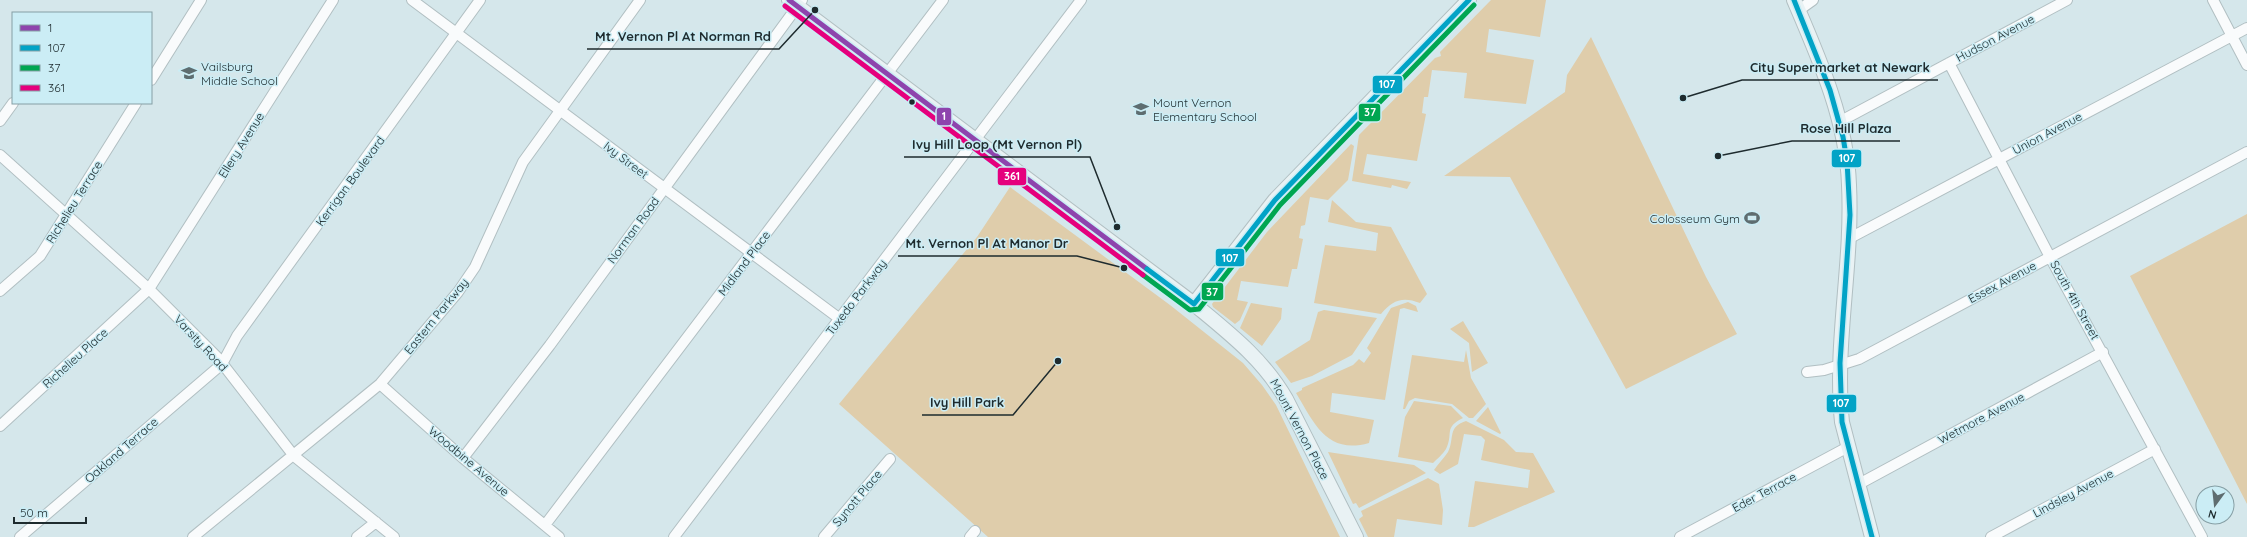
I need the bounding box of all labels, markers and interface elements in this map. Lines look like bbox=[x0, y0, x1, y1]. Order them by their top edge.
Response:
street label: Hudson Avenue bbox=[1953, 11, 2037, 65]
legend bbox=[12, 12, 152, 104]
text: 1 bbox=[48, 20, 52, 35]
callout: Mt. Vernon Pl At Norman Rd bbox=[587, 24, 779, 49]
text: Mt. Vernon Pl At Norman Rd bbox=[595, 28, 771, 44]
text: 107 bbox=[48, 40, 65, 55]
callout: City Supermarket at Newark bbox=[1742, 55, 1938, 80]
place label: Vailsburg Middle School bbox=[201, 59, 278, 88]
text: City Supermarket at Newark bbox=[1750, 59, 1930, 75]
text: 37 bbox=[48, 60, 60, 75]
school or university icon: Vailsburg Middle School bbox=[180, 64, 198, 82]
line badge: 107 bbox=[1372, 75, 1403, 94]
text: 107 bbox=[1379, 77, 1395, 91]
text: 361 bbox=[48, 80, 65, 95]
place label: Mount Vernon Elementary School bbox=[1153, 95, 1257, 124]
unlabelled marker bbox=[907, 97, 917, 107]
school or university icon: Mount Vernon Elementary School bbox=[1132, 100, 1150, 118]
line badge: 37 bbox=[1358, 103, 1381, 122]
text: 37 bbox=[1364, 105, 1376, 119]
line badge: 1 bbox=[936, 107, 952, 126]
street label: Union Avenue bbox=[2010, 108, 2085, 158]
street label: Ellery Avenue bbox=[215, 109, 267, 181]
text: 1 bbox=[942, 109, 946, 123]
callout: Rose Hill Plaza bbox=[1792, 116, 1900, 141]
text: Rose Hill Plaza bbox=[1800, 120, 1892, 136]
callout: Ivy Hill Loop (Mt Vernon Pl) bbox=[904, 132, 1090, 157]
street label: Kerrigan Boulevard bbox=[312, 133, 388, 229]
text: Ivy Hill Loop (Mt Vernon Pl) bbox=[912, 136, 1082, 152]
street label: Ivy Street bbox=[601, 138, 651, 182]
line badge: 107 bbox=[1831, 149, 1862, 168]
text: 107 bbox=[1839, 151, 1855, 165]
street label: Richelieu Terrace bbox=[43, 158, 106, 246]
line badge: 361 bbox=[997, 167, 1027, 186]
text: 361 bbox=[1004, 169, 1020, 183]
street label: Norman Road bbox=[604, 194, 662, 266]
sports icon: Colosseum Gym bbox=[1743, 209, 1761, 227]
place label: Colosseum Gym bbox=[1650, 211, 1740, 226]
street label: Midland Place bbox=[715, 227, 773, 298]
callout: Mt. Vernon Pl At Manor Dr bbox=[898, 231, 1077, 256]
text: Mt. Vernon Pl At Manor Dr bbox=[906, 235, 1069, 251]
line badge: 107 bbox=[1215, 248, 1245, 267]
text: 107 bbox=[1222, 251, 1238, 265]
street label: Tuxedo Parkway bbox=[822, 256, 890, 338]
street label: Essex Avenue bbox=[1965, 258, 2039, 306]
street label: South 4th Street bbox=[2047, 258, 2103, 342]
street label: Eastern Parkway bbox=[401, 275, 471, 357]
line badge: 37 bbox=[1201, 282, 1224, 301]
text: 37 bbox=[1206, 285, 1218, 299]
street label: Varsity Road bbox=[171, 312, 231, 374]
street label: Richelieu Place bbox=[39, 325, 111, 391]
street label: Mount Vernon Place bbox=[1267, 376, 1333, 482]
street label: Wetmore Avenue bbox=[1935, 389, 2027, 447]
callout: Ivy Hill Park bbox=[922, 390, 1013, 415]
text: Ivy Hill Park bbox=[930, 394, 1004, 410]
line badge: 107 bbox=[1826, 394, 1857, 413]
text: 107 bbox=[1833, 396, 1849, 410]
street label: Oakland Terrace bbox=[81, 414, 161, 486]
street label: Woodbine Avenue bbox=[425, 423, 513, 499]
street label: Lindsley Avenue bbox=[2030, 465, 2116, 521]
street label: Synott Place bbox=[829, 466, 885, 529]
street label: Eder Terrace bbox=[1729, 469, 1799, 515]
north arrow bbox=[2195, 485, 2235, 525]
scale bar bbox=[14, 499, 86, 525]
text: 50 m bbox=[20, 505, 48, 520]
text: N bbox=[2207, 507, 2218, 522]

